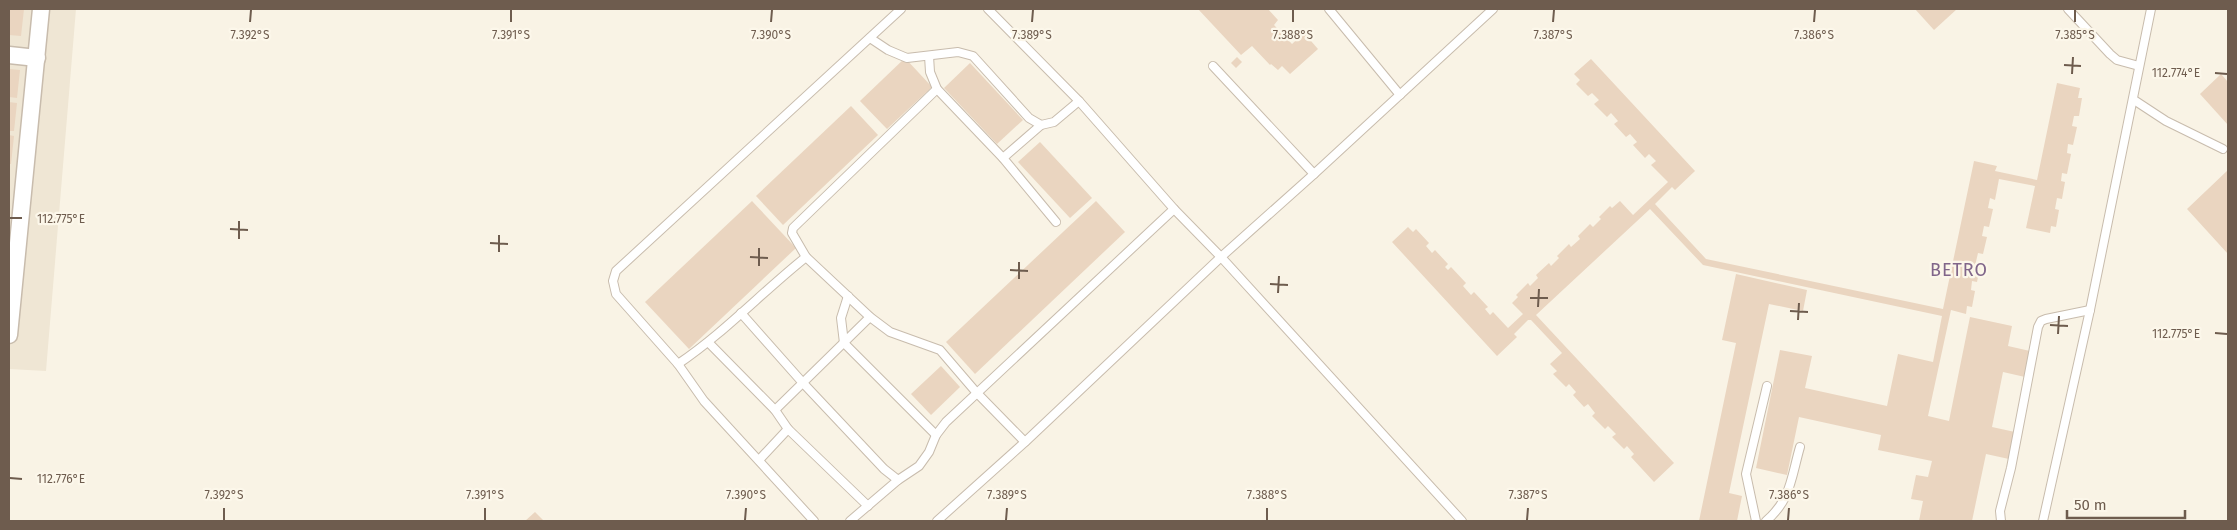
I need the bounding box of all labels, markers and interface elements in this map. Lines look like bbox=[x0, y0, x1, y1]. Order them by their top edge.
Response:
text: 7.392°S bbox=[231, 28, 270, 42]
text: 7.391°S bbox=[492, 28, 531, 42]
text: 7.390°S bbox=[751, 28, 791, 42]
text: 7.389°S bbox=[1012, 28, 1052, 42]
text: 7.388°S bbox=[1273, 28, 1314, 42]
text: 7.387°S bbox=[1533, 28, 1573, 42]
text: 7.386°S bbox=[1794, 28, 1834, 42]
text: 7.385°S bbox=[2055, 28, 2095, 42]
text: 112.774°E bbox=[2152, 66, 2200, 80]
text: 112.775°E bbox=[37, 212, 85, 226]
district label: BETRO bbox=[1930, 259, 1988, 281]
text: 112.775°E bbox=[2152, 327, 2200, 341]
text: 112.776°E bbox=[37, 472, 85, 486]
text: 7.392°S bbox=[205, 488, 244, 502]
text: 7.391°S bbox=[466, 488, 505, 502]
text: 7.390°S bbox=[726, 488, 766, 502]
text: 7.389°S bbox=[987, 488, 1027, 502]
text: 7.388°S bbox=[1247, 488, 1288, 502]
text: 7.387°S bbox=[1508, 488, 1548, 502]
text: 7.386°S bbox=[1769, 488, 1809, 502]
scale bar bbox=[2067, 488, 2184, 520]
text: 50 m bbox=[2074, 496, 2107, 514]

